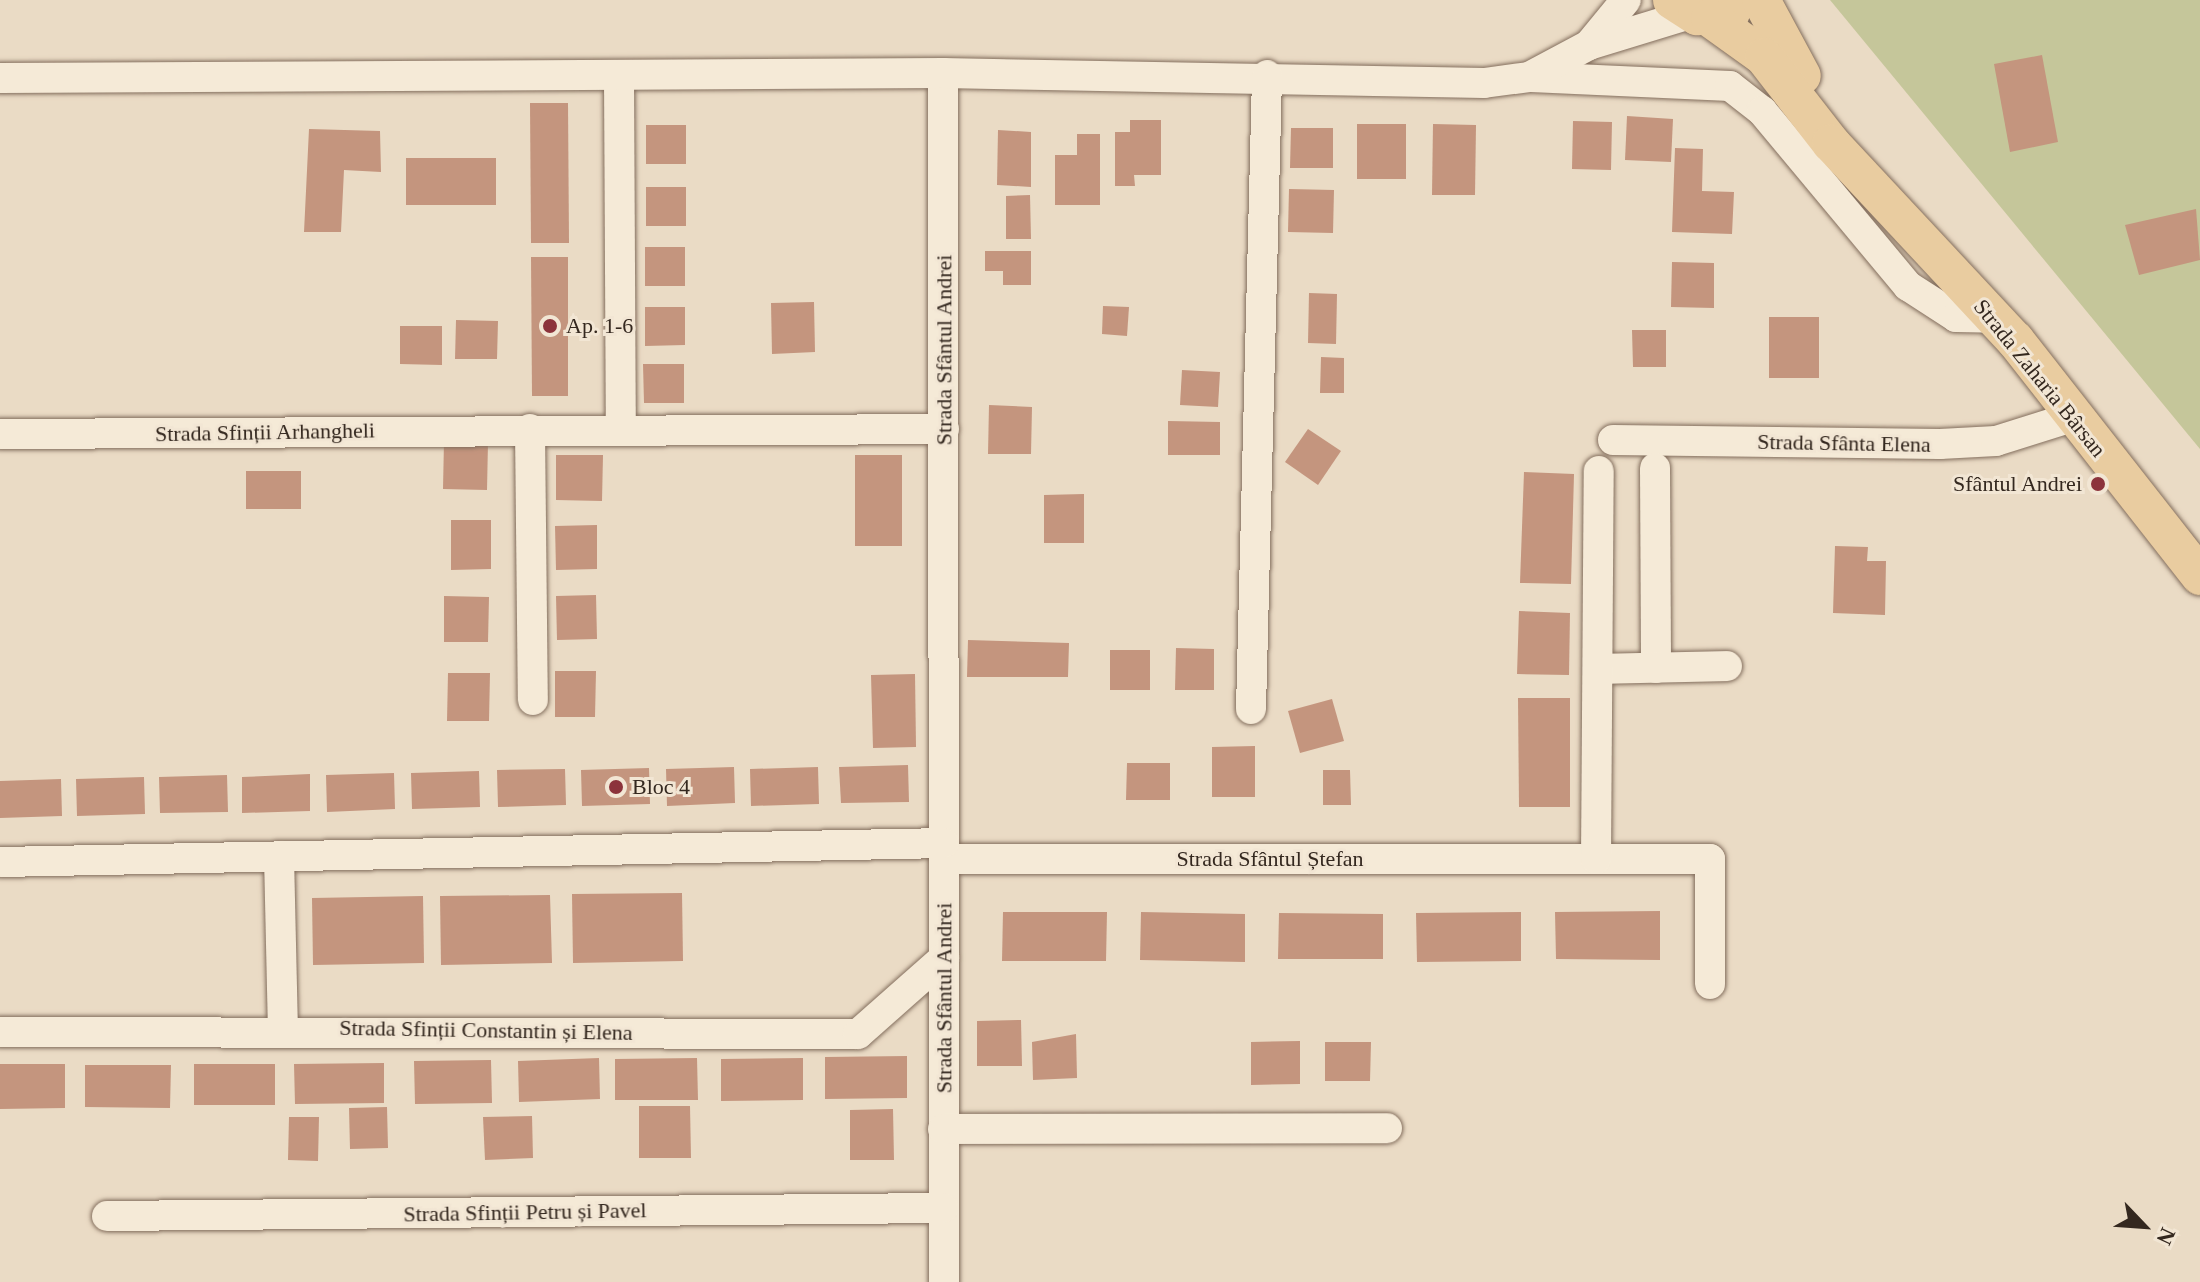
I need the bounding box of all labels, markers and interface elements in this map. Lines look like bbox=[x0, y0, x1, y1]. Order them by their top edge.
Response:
street label: Strada Sfântul Andrei bbox=[931, 254, 957, 446]
street label: Strada Zaharia Bârsan bbox=[1968, 294, 2112, 462]
place label: Ap. 1-6 bbox=[566, 313, 633, 339]
marker: Ap. 1-6 bbox=[541, 317, 559, 335]
street label: Strada Sfinții Arhangheli bbox=[154, 417, 376, 447]
street label: Strada Sfânta Elena bbox=[1757, 428, 1931, 458]
place label: Sfântul Andrei bbox=[1952, 471, 2082, 497]
marker: Sfântul Andrei bbox=[2089, 475, 2107, 493]
place label: Bloc 4 bbox=[632, 774, 690, 800]
marker: Bloc 4 bbox=[607, 778, 625, 796]
street label: Strada Sfântul Ștefan bbox=[1177, 846, 1363, 872]
street label: Strada Sfântul Andrei bbox=[931, 902, 957, 1094]
street label: Strada Sfinții Constantin și Elena bbox=[339, 1014, 633, 1046]
north arrow bbox=[2104, 1186, 2184, 1266]
street label: Strada Sfinții Petru și Pavel bbox=[403, 1197, 647, 1227]
text: N bbox=[2152, 1224, 2181, 1249]

